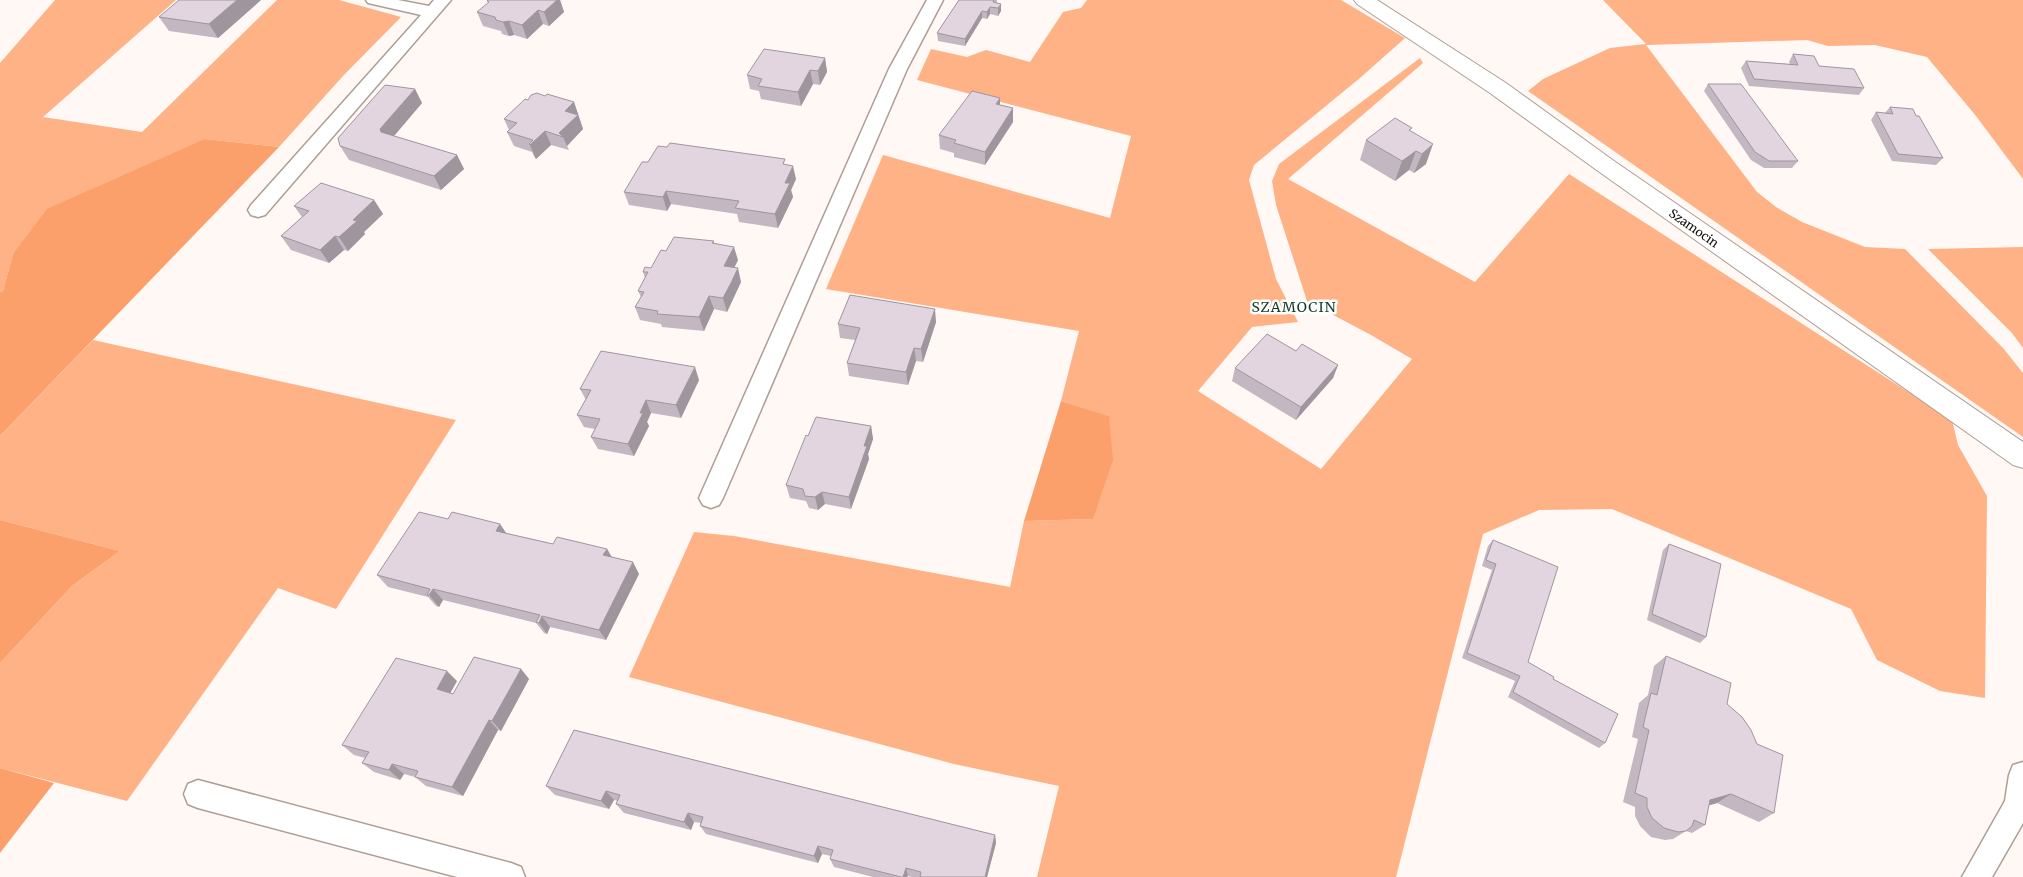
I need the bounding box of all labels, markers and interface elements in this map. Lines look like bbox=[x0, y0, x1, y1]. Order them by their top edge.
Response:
street label: Szamocin bbox=[1666, 205, 1722, 251]
district label: SZAMOCIN bbox=[1251, 298, 1337, 316]

